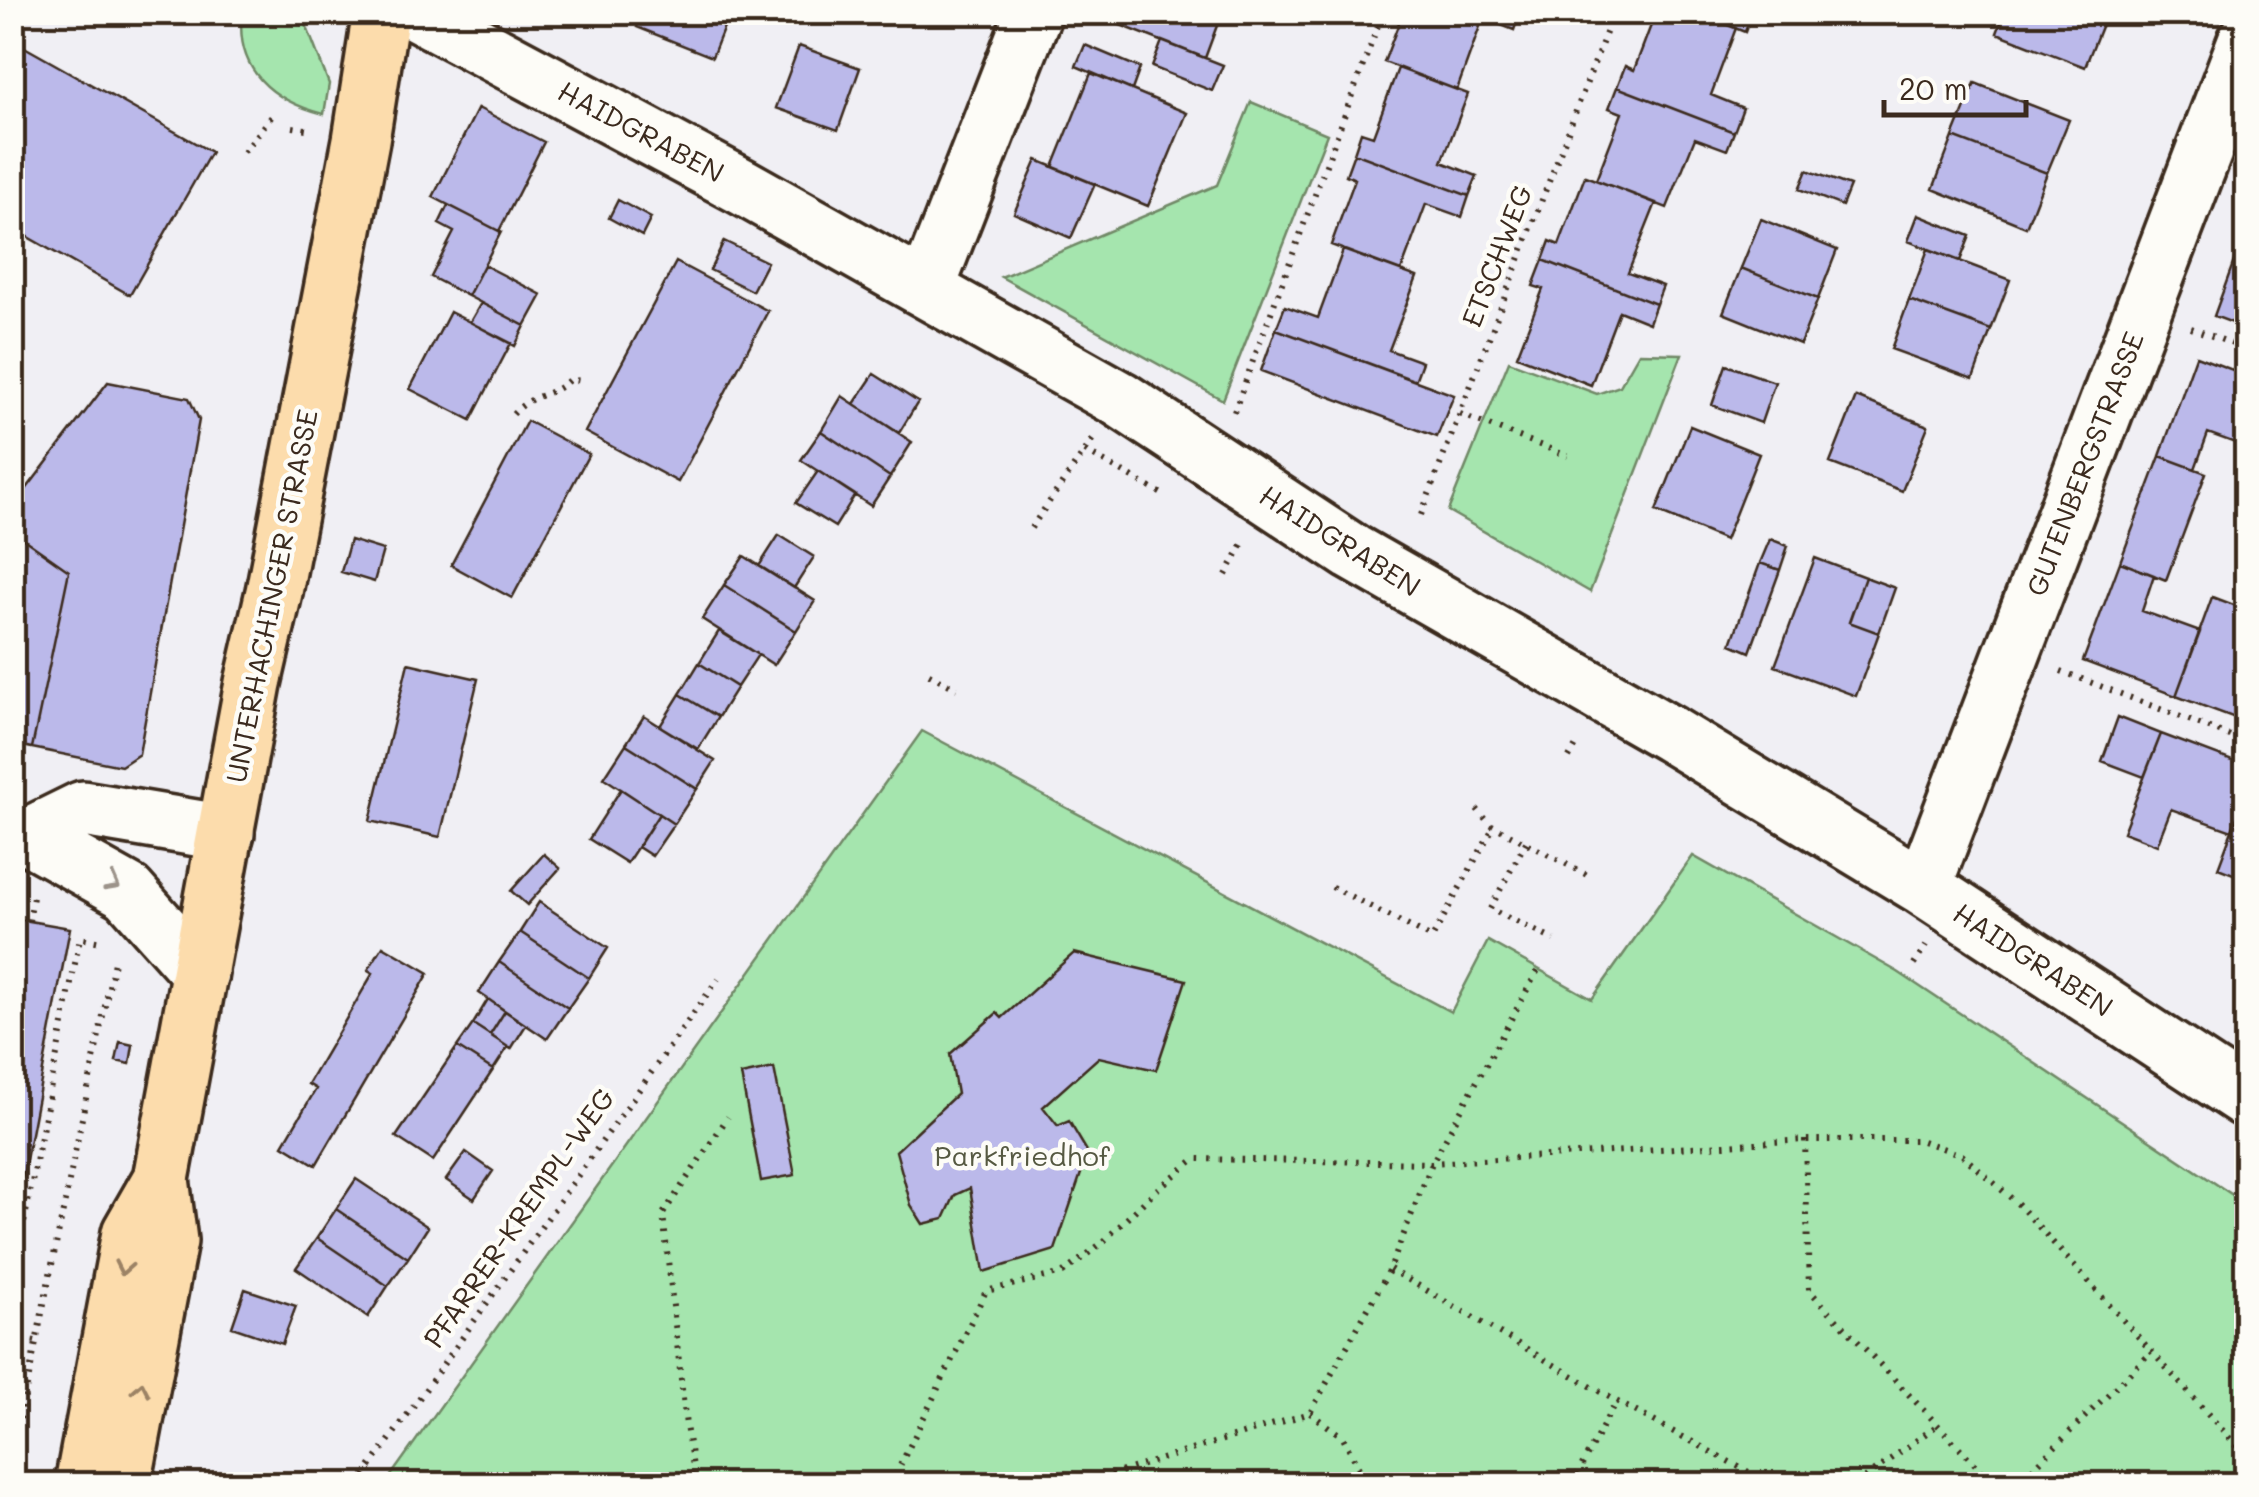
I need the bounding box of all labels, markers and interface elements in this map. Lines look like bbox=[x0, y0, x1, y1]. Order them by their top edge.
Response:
scale bar bbox=[1884, 55, 2026, 117]
text: 20 m bbox=[1899, 68, 1968, 108]
street label: HAIDGRABEN bbox=[552, 72, 731, 190]
street label: ETSCHWEG bbox=[1453, 180, 1540, 332]
street label: GUTENBERGSTRASSE bbox=[2017, 326, 2151, 601]
street label: UNTERHACHINGER STRASSE bbox=[217, 406, 325, 785]
street label: HAIDGRABEN bbox=[1253, 476, 1428, 604]
one-way arrow bbox=[102, 872, 120, 892]
street label: HAIDGRABEN bbox=[1947, 894, 2120, 1024]
street label: PFARRER-KREMPL-WEG bbox=[415, 1081, 622, 1354]
park label: Parkfriedhof bbox=[934, 1137, 1111, 1173]
one-way arrow bbox=[114, 1259, 135, 1276]
one-way arrow bbox=[130, 1381, 151, 1397]

